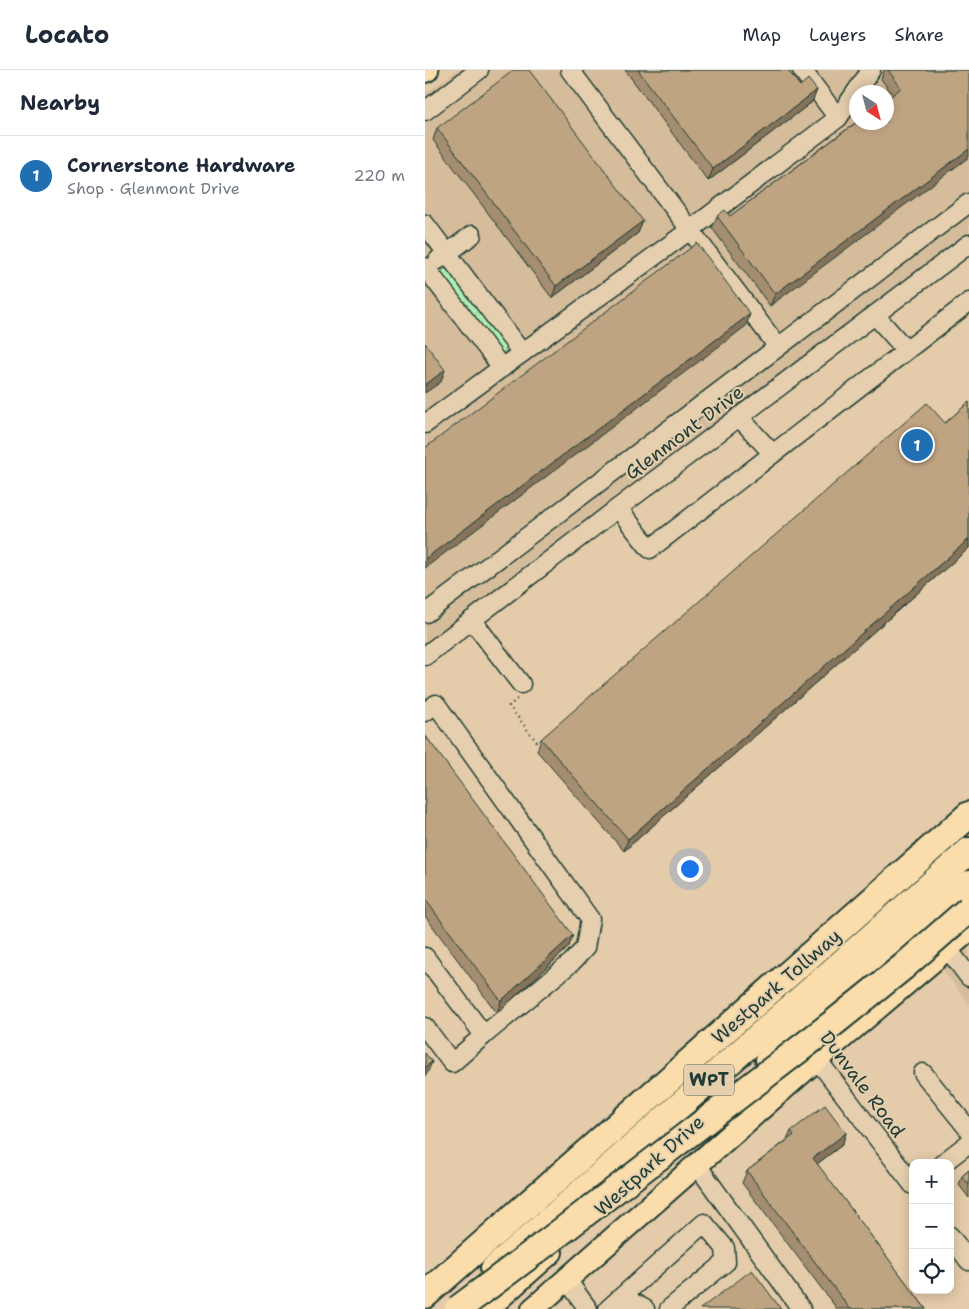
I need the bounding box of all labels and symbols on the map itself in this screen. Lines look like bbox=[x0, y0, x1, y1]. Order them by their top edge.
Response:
north arrow bbox=[849, 85, 894, 130]
street label: Glenmont Drive bbox=[620, 379, 749, 485]
pin: 1 bbox=[901, 426, 933, 464]
your location bbox=[677, 856, 703, 882]
street label: Westpark Tollway bbox=[706, 923, 846, 1050]
street label: Dunvale Road bbox=[814, 1026, 911, 1142]
road number: WPT bbox=[684, 1064, 734, 1096]
street label: Westpark Drive bbox=[589, 1109, 710, 1221]

